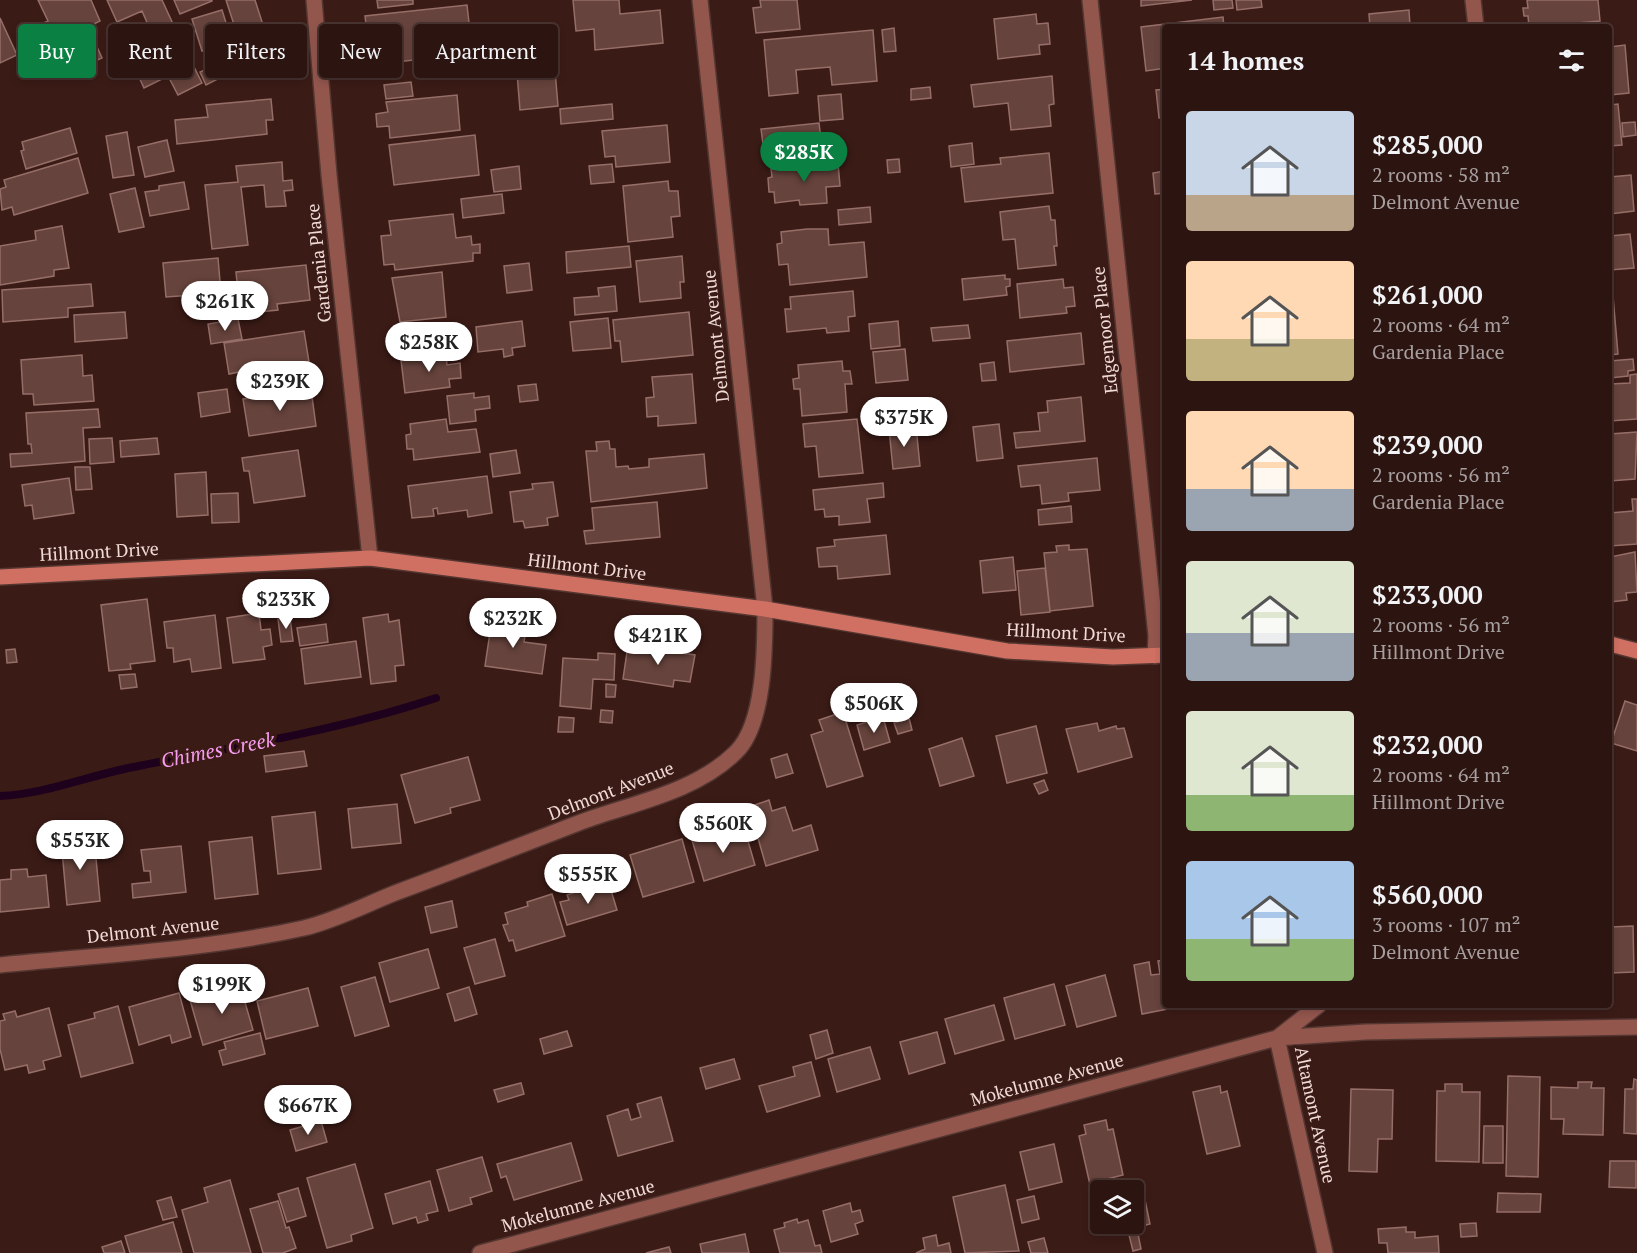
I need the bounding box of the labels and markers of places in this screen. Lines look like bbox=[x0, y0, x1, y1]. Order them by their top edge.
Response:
pin: $285K bbox=[762, 132, 846, 183]
pin: $261K bbox=[183, 281, 267, 332]
pin: $258K bbox=[387, 322, 471, 373]
pin: $239K bbox=[238, 361, 322, 412]
pin: $375K bbox=[862, 397, 946, 448]
pin: $233K bbox=[244, 579, 328, 630]
pin: $232K bbox=[471, 598, 555, 649]
pin: $421K bbox=[616, 615, 700, 666]
pin: $506K bbox=[832, 683, 916, 734]
pin: $560K bbox=[681, 803, 765, 854]
pin: $553K bbox=[38, 820, 122, 871]
pin: $555K bbox=[546, 854, 630, 905]
pin: $199K bbox=[180, 964, 264, 1015]
pin: $667K bbox=[266, 1085, 350, 1136]

